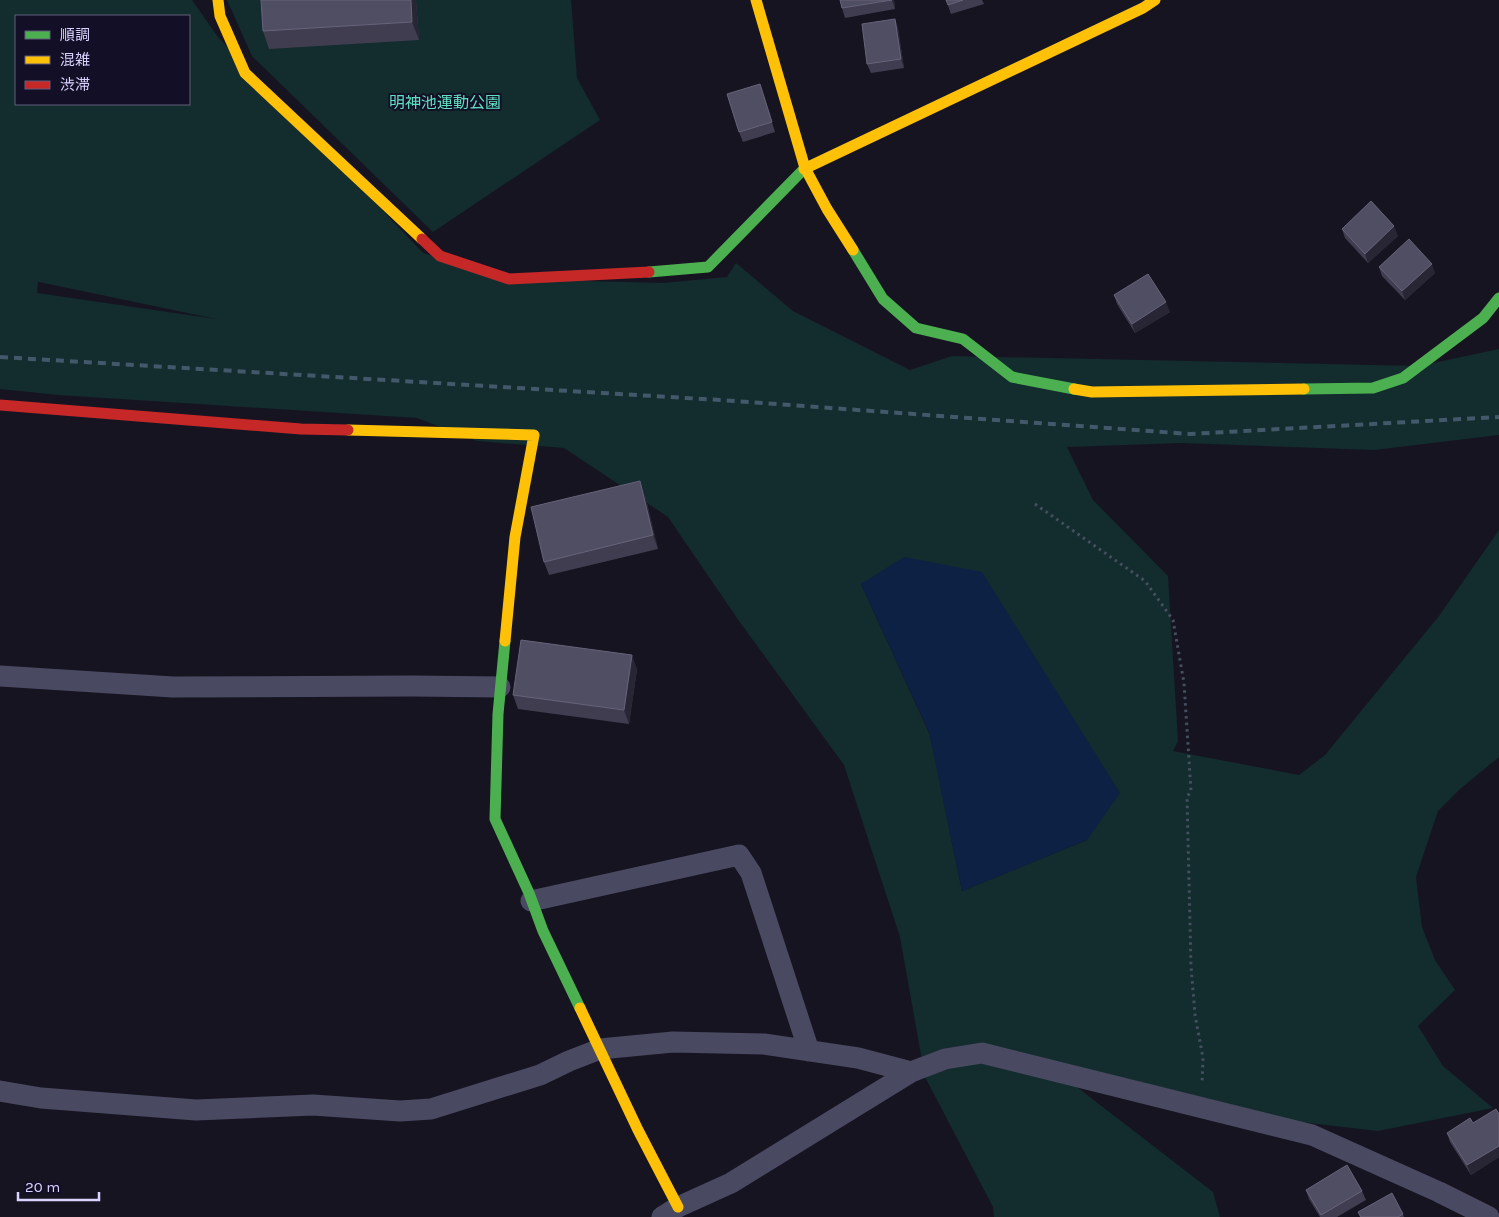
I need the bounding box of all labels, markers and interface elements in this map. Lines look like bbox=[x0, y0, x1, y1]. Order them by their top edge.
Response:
legend bbox=[15, 15, 190, 105]
text: 順調 bbox=[60, 26, 90, 44]
text: 混雑 bbox=[60, 51, 90, 69]
text: 渋滞 bbox=[60, 76, 90, 94]
park label: 明神池運動公園 bbox=[389, 93, 501, 112]
scale bar bbox=[18, 1170, 99, 1202]
text: 20 m bbox=[25, 1178, 60, 1196]

